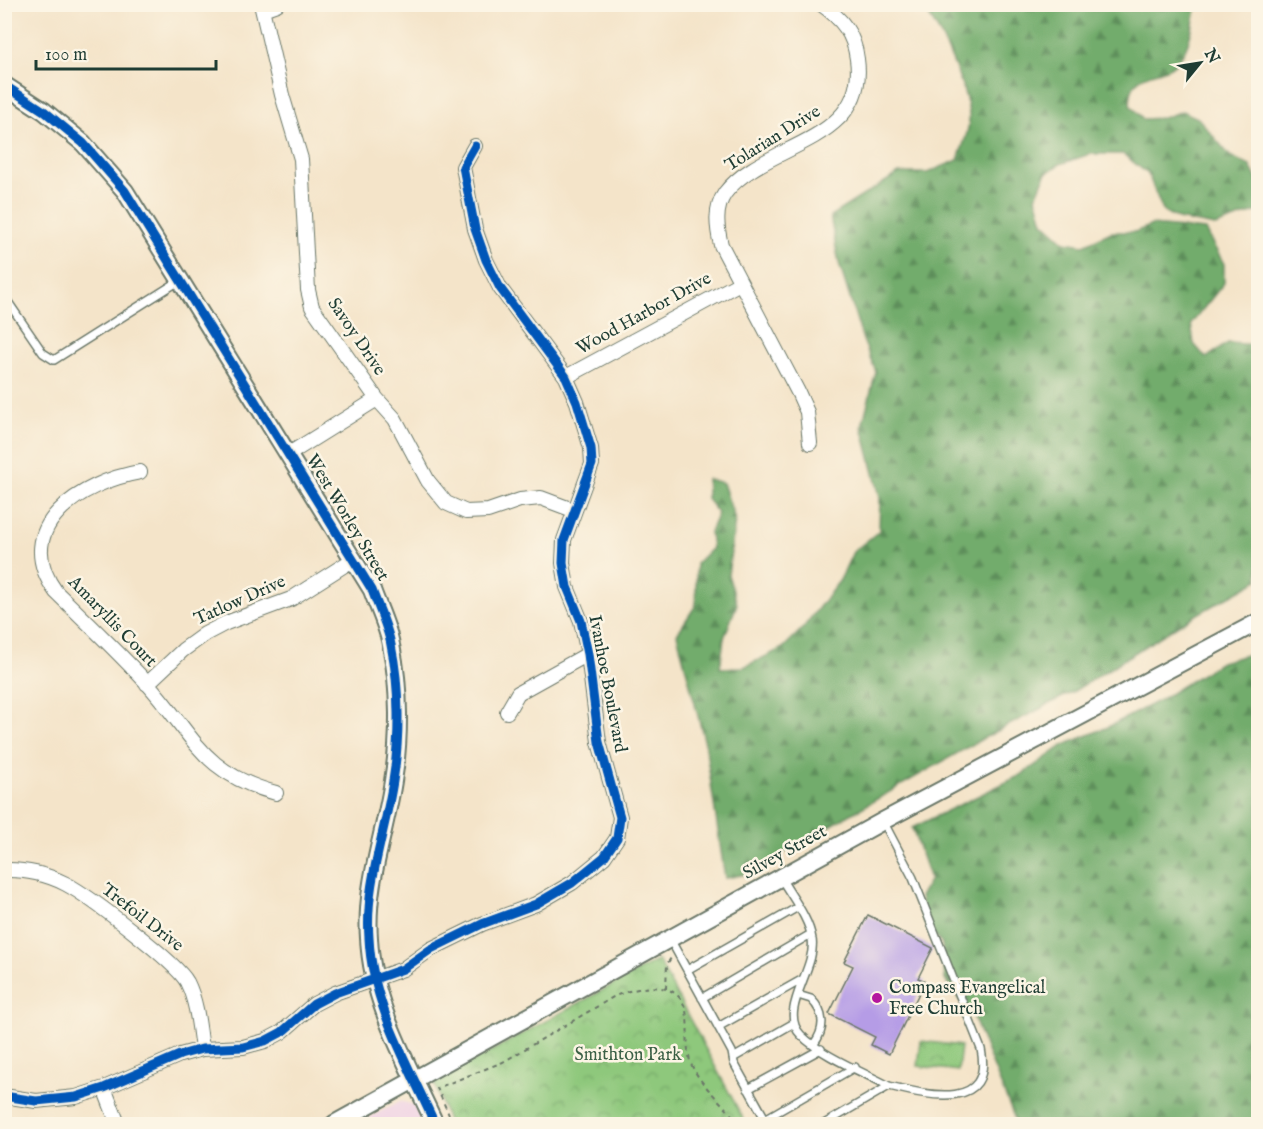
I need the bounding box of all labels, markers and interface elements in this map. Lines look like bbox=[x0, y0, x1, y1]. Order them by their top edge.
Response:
scale bar bbox=[36, 33, 216, 71]
north arrow bbox=[1170, 33, 1230, 93]
text: 100 m bbox=[45, 44, 87, 67]
text: N bbox=[1199, 45, 1223, 68]
street label: Tolarian Drive bbox=[721, 101, 825, 177]
street label: Wood Harbor Drive bbox=[573, 267, 715, 361]
street label: Savoy Drive bbox=[322, 294, 390, 380]
street label: West Worley Street bbox=[300, 450, 394, 586]
street label: Amaryllis Court bbox=[62, 571, 161, 673]
street label: Tatlow Drive bbox=[191, 571, 289, 631]
street label: Ivanhoe Boulevard bbox=[582, 613, 632, 755]
street label: Silvey Street bbox=[739, 821, 831, 885]
street label: Trefoil Drive bbox=[96, 879, 188, 957]
place label: Compass Evangelical Free Church bbox=[889, 977, 1045, 1021]
marker: Compass Evangelical Free Church bbox=[870, 991, 884, 1005]
park label: Smithton Park bbox=[574, 1044, 682, 1067]

